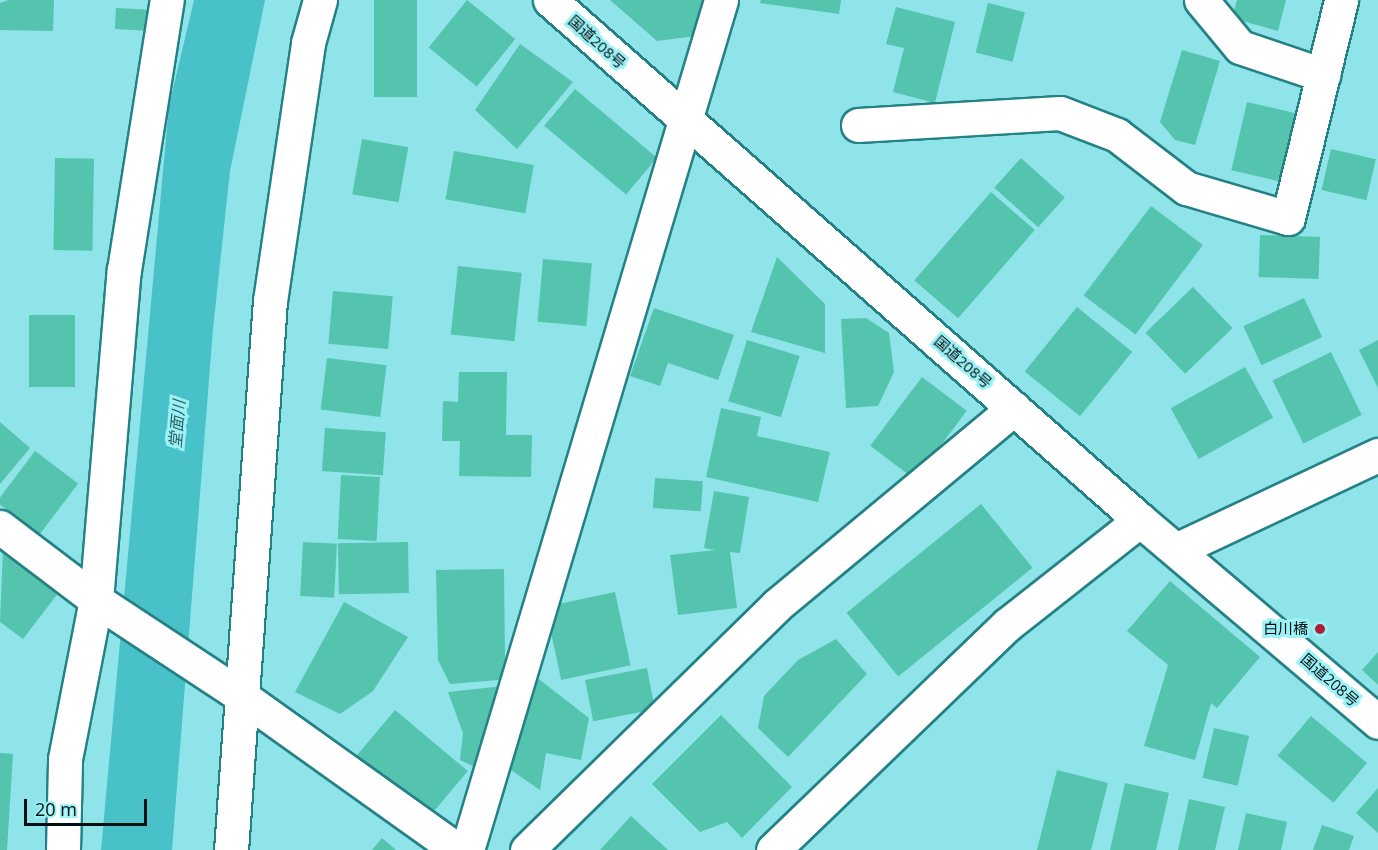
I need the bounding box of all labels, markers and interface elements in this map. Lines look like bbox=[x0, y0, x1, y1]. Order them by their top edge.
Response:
street label: 国道208号 bbox=[565, 12, 629, 72]
street label: 国道208号 bbox=[930, 332, 996, 392]
water label: 堂面川 bbox=[165, 399, 189, 449]
place label: 白川橋 bbox=[1263, 620, 1308, 638]
marker: 白川橋 bbox=[1313, 622, 1327, 636]
street label: 国道208号 bbox=[1297, 650, 1363, 710]
scale bar bbox=[27, 787, 150, 825]
text: 20 m bbox=[35, 797, 77, 821]

